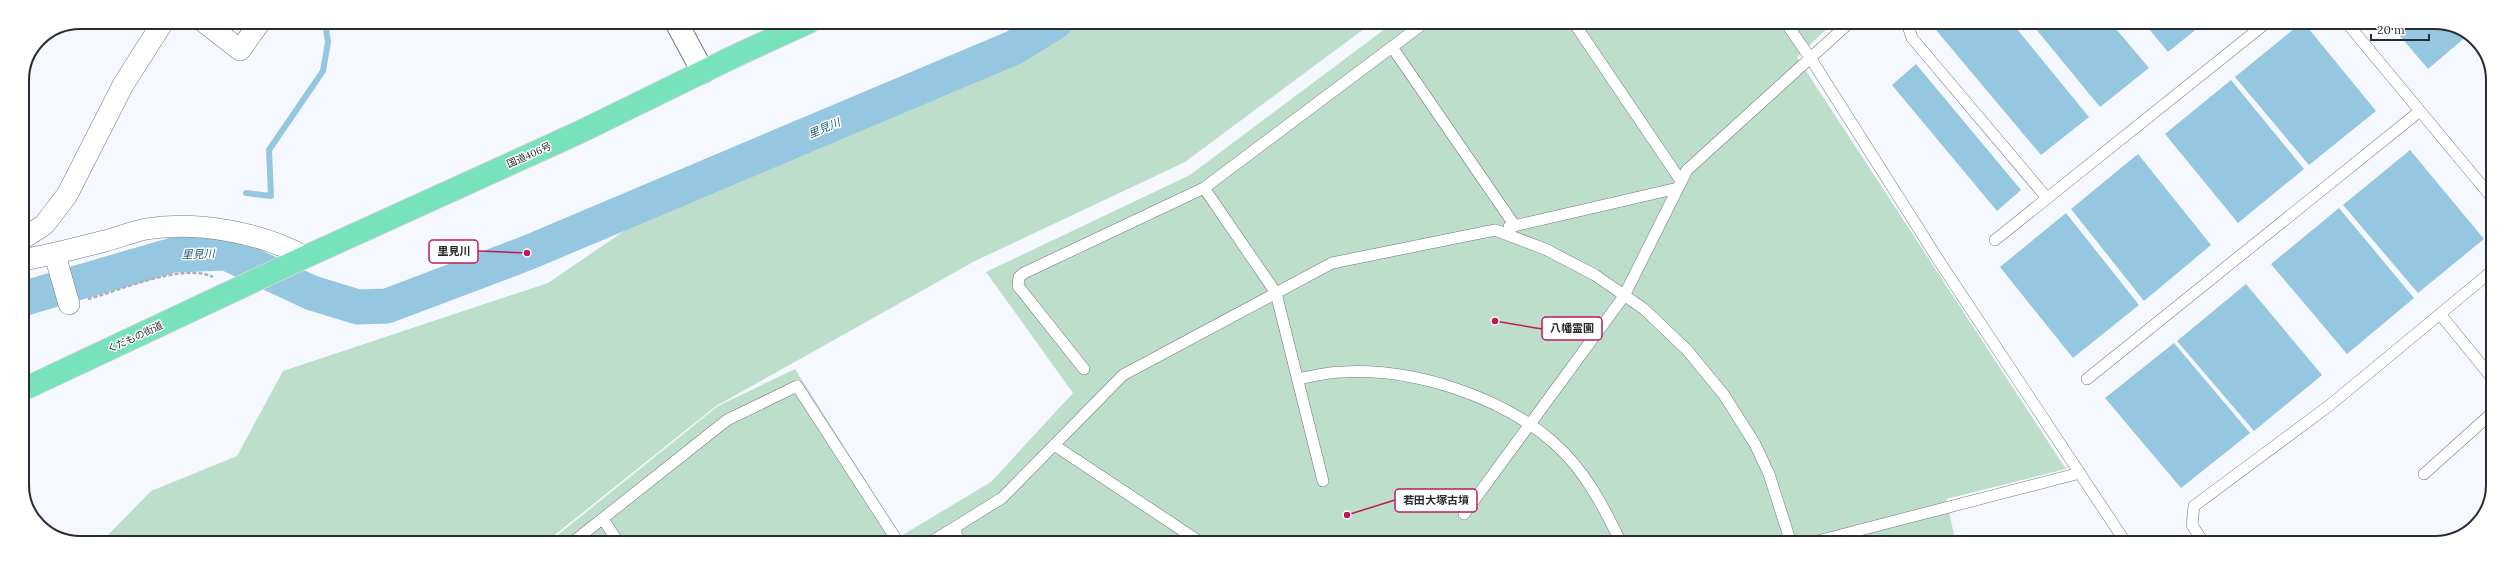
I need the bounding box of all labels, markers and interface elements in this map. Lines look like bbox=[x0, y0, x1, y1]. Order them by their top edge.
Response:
scale bar bbox=[2371, 16, 2429, 42]
text: 20 m bbox=[2377, 22, 2405, 37]
water label: 里見川 bbox=[806, 115, 843, 141]
street label: 国道406号 bbox=[505, 139, 553, 171]
callout: 里見川 bbox=[429, 240, 478, 263]
text: 里見川 bbox=[438, 244, 471, 258]
water label: 里見川 bbox=[181, 246, 216, 262]
callout: 八幡霊園 bbox=[1542, 317, 1602, 340]
street label: くだもの街道 bbox=[105, 318, 165, 356]
text: 八幡霊園 bbox=[1550, 321, 1594, 335]
callout: 若田大塚古墳 bbox=[1395, 489, 1477, 512]
text: 若田大塚古墳 bbox=[1403, 493, 1469, 507]

